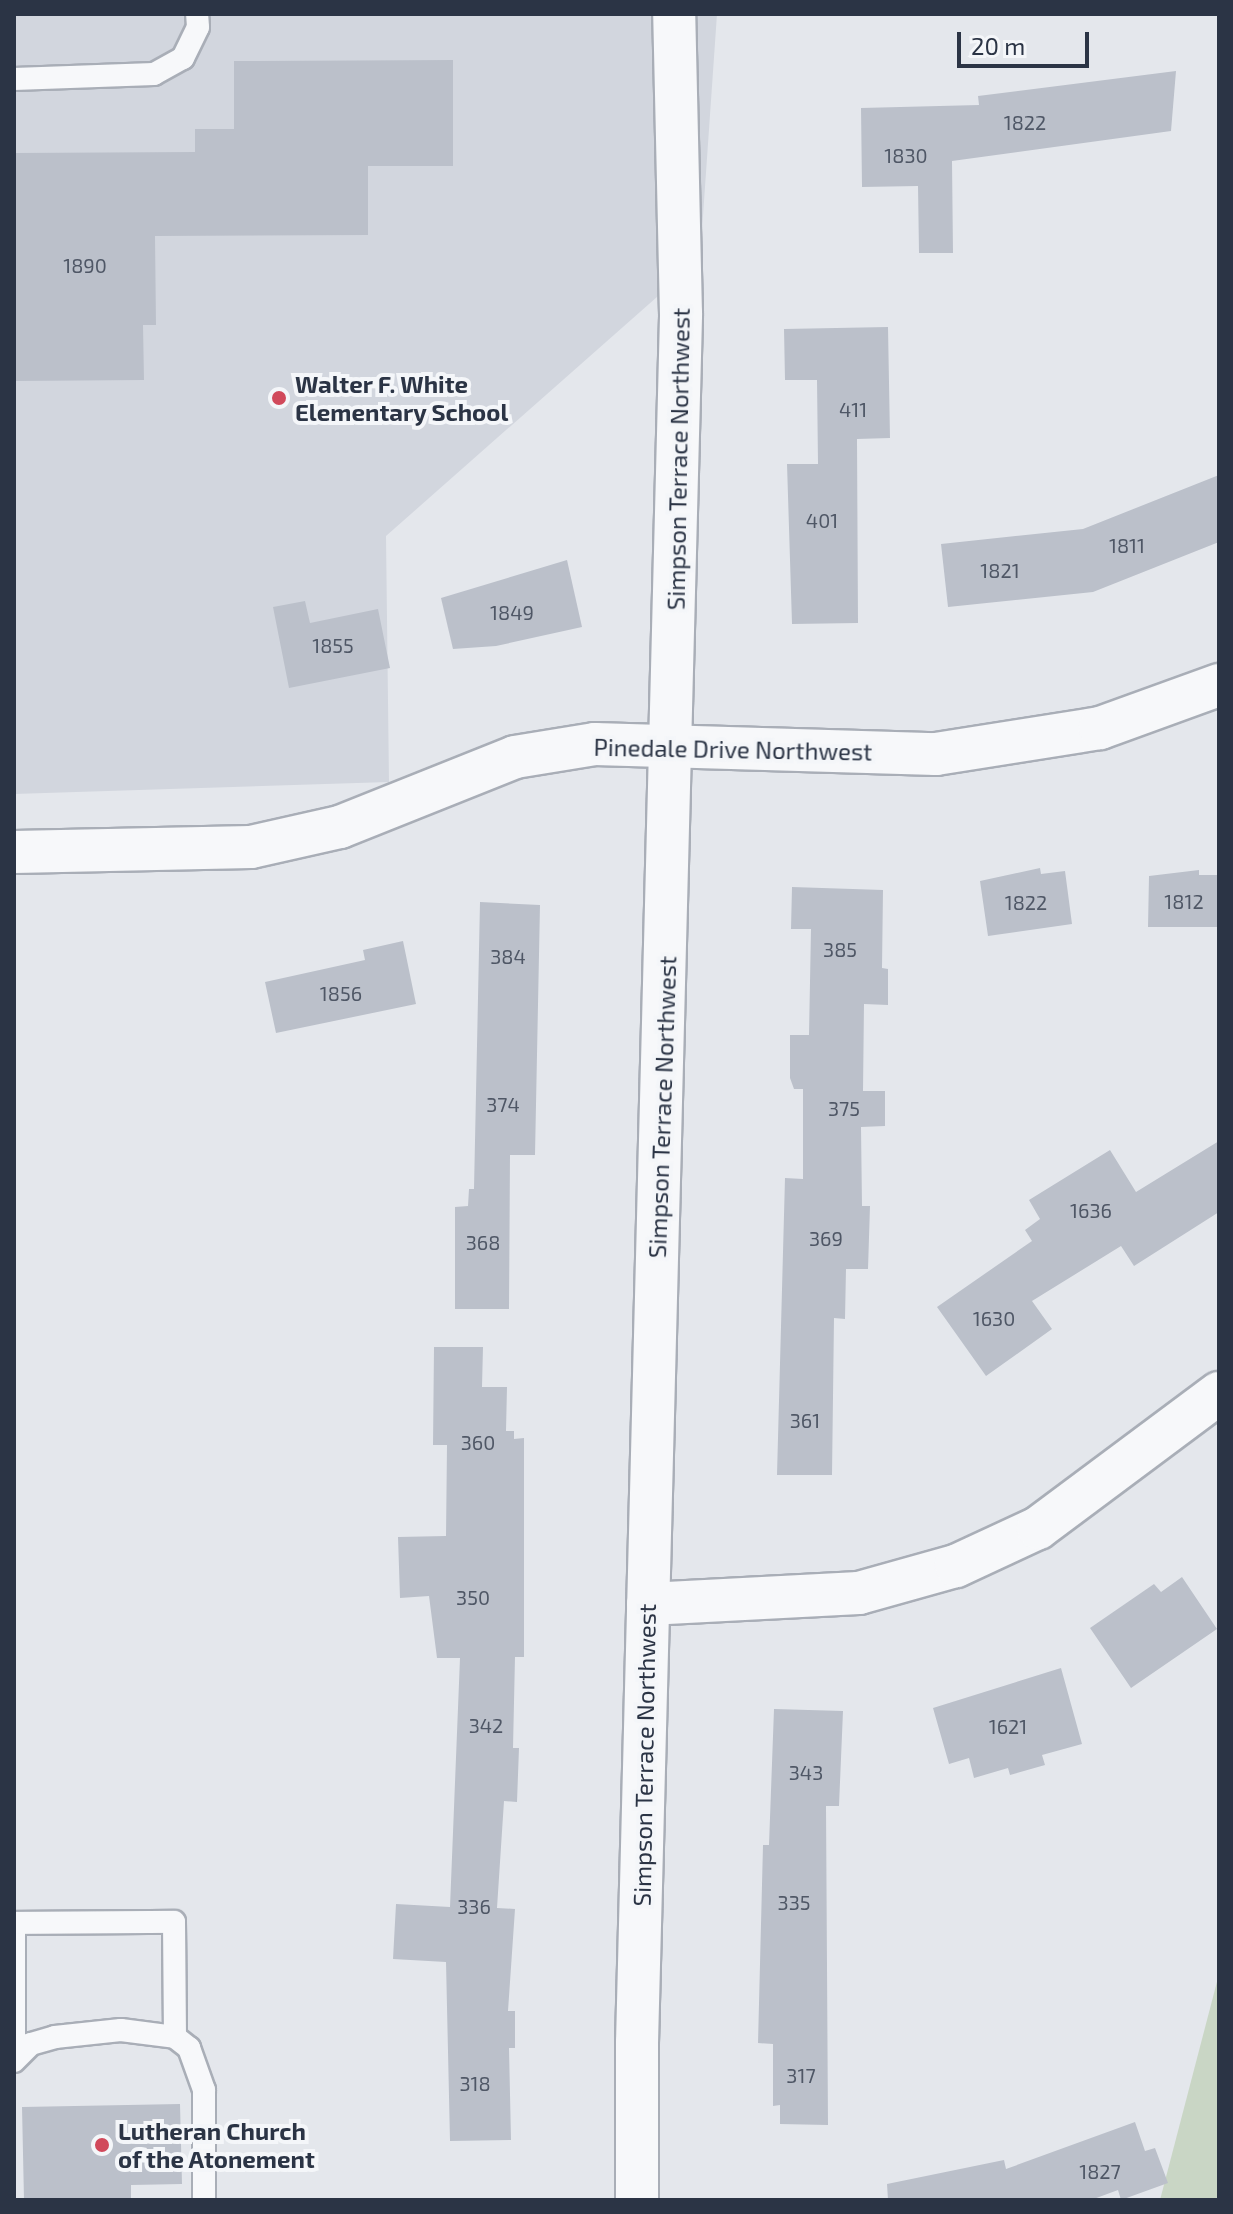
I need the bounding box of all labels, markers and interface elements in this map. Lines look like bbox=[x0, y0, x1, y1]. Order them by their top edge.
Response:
scale bar bbox=[961, 16, 1093, 66]
text: 20 m bbox=[971, 31, 1025, 60]
house number: 1822 bbox=[1004, 110, 1046, 134]
house number: 1830 bbox=[884, 143, 928, 167]
house number: 1890 bbox=[63, 253, 107, 277]
street label: Simpson Terrace Northwest bbox=[661, 307, 695, 611]
place label: Walter F. White Elementary School bbox=[295, 370, 509, 426]
marker: Walter F. White Elementary School bbox=[270, 389, 288, 407]
house number: 411 bbox=[839, 397, 867, 421]
house number: 401 bbox=[806, 508, 838, 532]
house number: 1811 bbox=[1109, 533, 1145, 557]
house number: 1821 bbox=[980, 558, 1020, 582]
house number: 1849 bbox=[490, 600, 534, 624]
house number: 1855 bbox=[312, 633, 354, 657]
street label: Pinedale Drive Northwest bbox=[593, 732, 873, 766]
house number: 1812 bbox=[1164, 889, 1204, 913]
house number: 1822 bbox=[1005, 890, 1047, 914]
house number: 385 bbox=[823, 937, 857, 961]
house number: 384 bbox=[490, 944, 526, 968]
street label: Simpson Terrace Northwest bbox=[642, 955, 682, 1259]
house number: 1856 bbox=[320, 981, 362, 1005]
house number: 374 bbox=[486, 1092, 520, 1116]
house number: 375 bbox=[828, 1096, 860, 1120]
house number: 1636 bbox=[1070, 1198, 1112, 1222]
house number: 369 bbox=[809, 1226, 843, 1250]
house number: 368 bbox=[466, 1230, 500, 1254]
house number: 1630 bbox=[973, 1306, 1015, 1330]
house number: 361 bbox=[790, 1408, 820, 1432]
house number: 360 bbox=[461, 1430, 495, 1454]
house number: 350 bbox=[456, 1585, 490, 1609]
street label: Simpson Terrace Northwest bbox=[627, 1603, 661, 1907]
house number: 342 bbox=[469, 1713, 503, 1737]
house number: 1621 bbox=[989, 1714, 1027, 1738]
house number: 343 bbox=[789, 1760, 823, 1784]
house number: 335 bbox=[778, 1890, 810, 1914]
house number: 336 bbox=[457, 1894, 491, 1918]
house number: 317 bbox=[786, 2063, 816, 2087]
house number: 318 bbox=[459, 2071, 491, 2095]
place label: Lutheran Church of the Atonement bbox=[118, 2117, 316, 2173]
marker: Lutheran Church of the Atonement bbox=[93, 2136, 111, 2154]
house number: 1827 bbox=[1079, 2159, 1121, 2183]

